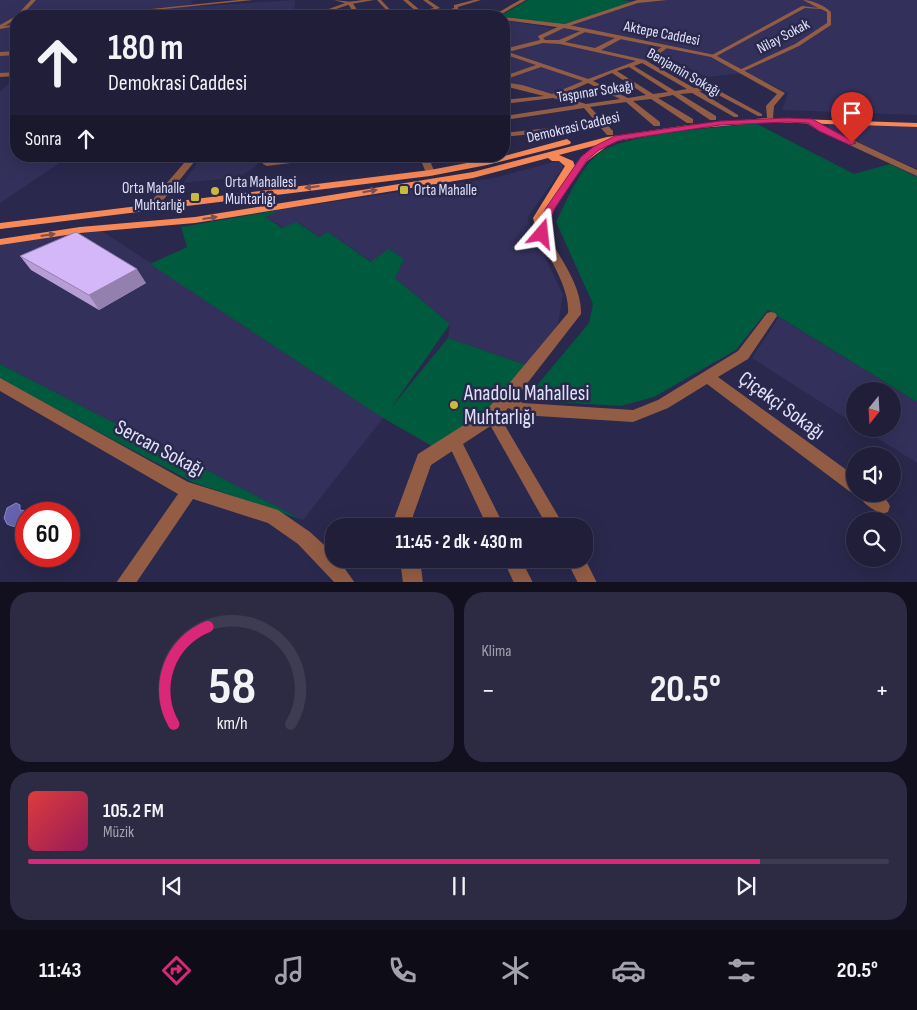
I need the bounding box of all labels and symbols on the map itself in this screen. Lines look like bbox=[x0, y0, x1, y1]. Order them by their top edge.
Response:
street label: Nilay Sokak bbox=[754, 15, 813, 58]
street label: Aktepe Caddesi bbox=[621, 17, 702, 50]
street label: Benjamin Sokağı bbox=[644, 44, 724, 101]
street label: Taşpınar Sokağı bbox=[556, 76, 635, 107]
pin bbox=[831, 92, 873, 143]
street label: Demokrasi Caddesi bbox=[525, 108, 622, 147]
place label: Orta Mahallesi Muhtarlığı bbox=[225, 173, 296, 209]
place label: Orta Mahalle Muhtarlığı bbox=[122, 179, 185, 215]
place label: Orta Mahalle bbox=[414, 181, 477, 200]
one-way arrow bbox=[304, 183, 320, 191]
marker: Orta Mahalle bbox=[398, 184, 410, 196]
marker: Orta Mahallesi Muhtarlığı bbox=[209, 185, 221, 197]
one-way arrow bbox=[362, 187, 378, 195]
marker: Orta Mahalle Muhtarlığı bbox=[189, 191, 201, 203]
position arrow bbox=[515, 207, 567, 259]
one-way arrow bbox=[202, 213, 218, 221]
one-way arrow bbox=[41, 231, 57, 239]
street label: Çiçekçi Sokağı bbox=[734, 366, 830, 445]
place label: Anadolu Mahallesi Muhtarlığı bbox=[463, 381, 589, 430]
north arrow bbox=[846, 382, 901, 438]
marker: Anadolu Mahallesi Muhtarlığı bbox=[448, 399, 460, 411]
street label: Sercan Sokağı bbox=[111, 414, 209, 482]
speed limit sign: 60 bbox=[15, 502, 80, 567]

